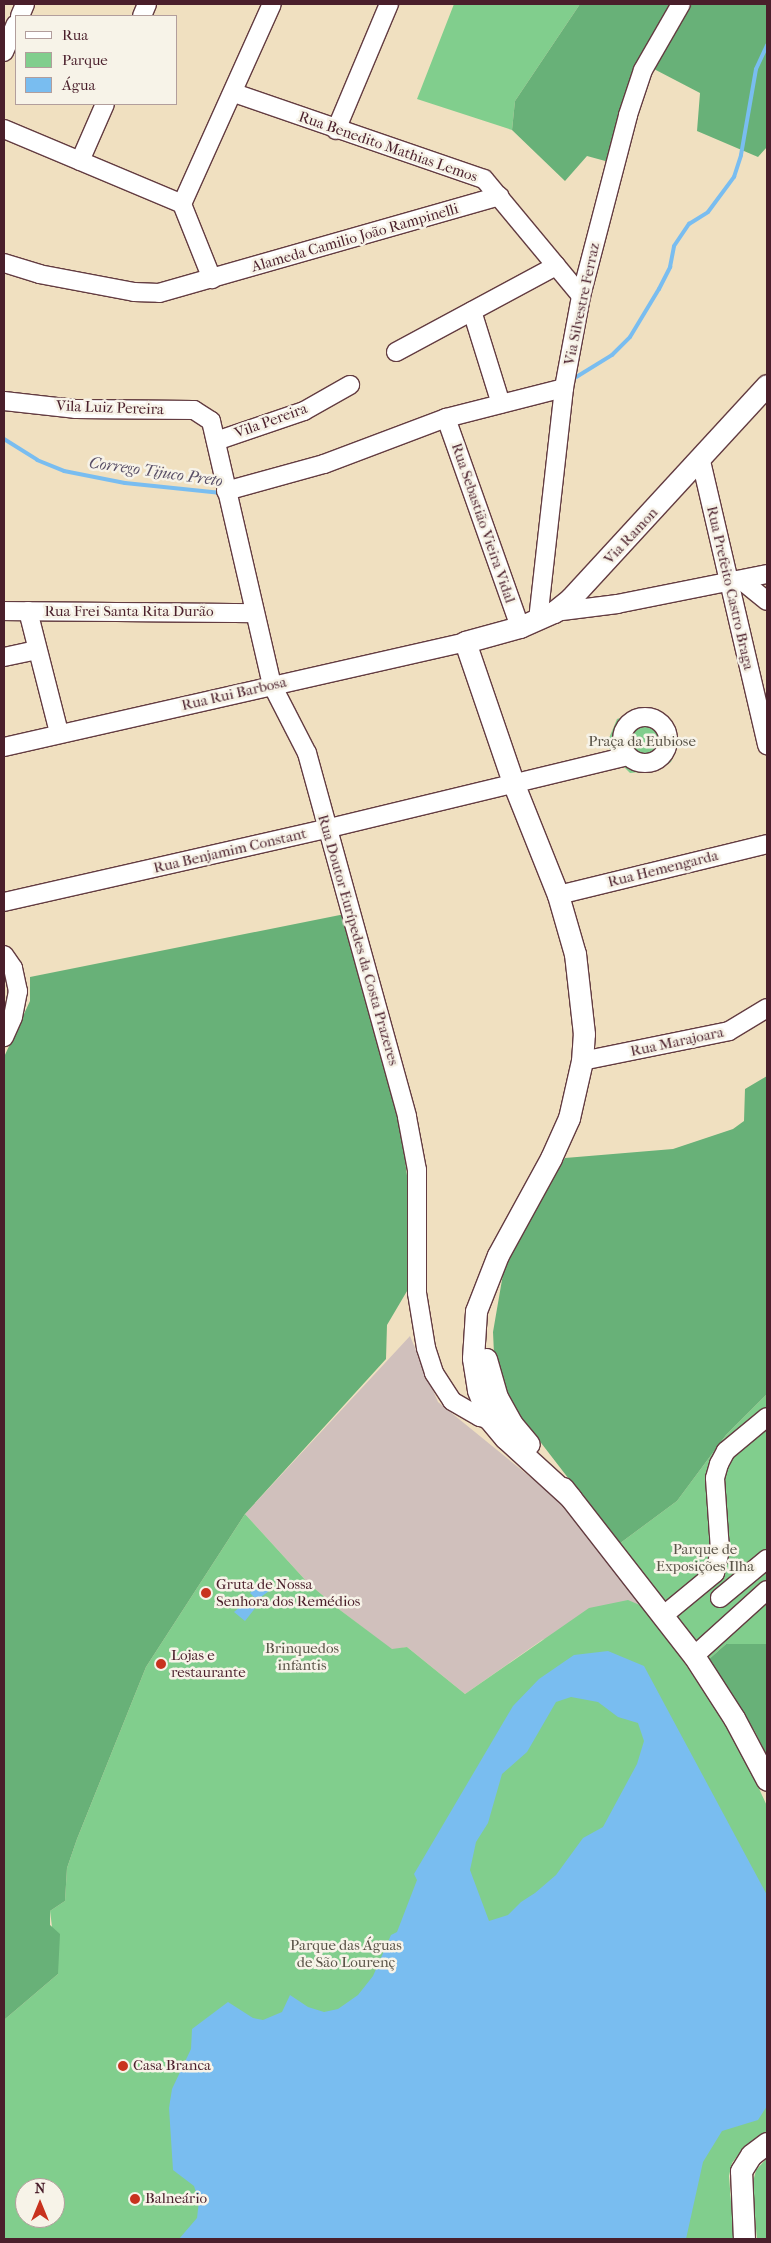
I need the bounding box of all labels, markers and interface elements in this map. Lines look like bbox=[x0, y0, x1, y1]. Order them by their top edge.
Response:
legend bbox=[15, 15, 178, 105]
text: Rua bbox=[62, 26, 88, 44]
text: Parque bbox=[62, 51, 108, 69]
text: Água bbox=[62, 76, 95, 94]
street label: Rua Benedito Mathias Lemos bbox=[296, 108, 480, 186]
street label: Alameda Camilio João Rampinelli bbox=[249, 200, 461, 276]
street label: Via Silvestre Ferraz bbox=[560, 241, 604, 367]
street label: Vila Luiz Pereira bbox=[56, 397, 164, 419]
street label: Vila Pereira bbox=[232, 400, 310, 442]
street label: Rua Sebastião Vieira Vidal bbox=[447, 441, 519, 605]
water label: Corrego Tijuco Preto bbox=[88, 453, 224, 491]
street label: Via Ramon bbox=[600, 504, 662, 568]
street label: Rua Prefeito Castro Braga bbox=[702, 504, 758, 672]
street label: Rua Frei Santa Rita Durão bbox=[44, 603, 214, 621]
street label: Rua Rui Barbosa bbox=[180, 673, 288, 715]
park label: Praça da Eubiose bbox=[588, 733, 696, 751]
street label: Rua Doutor Eurípedes da Costa Prazeres bbox=[313, 812, 403, 1068]
street label: Rua Benjamim Constant bbox=[152, 825, 308, 877]
street label: Rua Hemengarda bbox=[606, 847, 720, 891]
street label: Rua Marajoara bbox=[629, 1023, 725, 1061]
park label: Parque de Exposições Ilha bbox=[656, 1540, 754, 1575]
place label: Gruta de Nossa Senhora dos Remédios bbox=[216, 1575, 360, 1610]
marker: Gruta de Nossa Senhora dos Remédios bbox=[200, 1587, 212, 1599]
park label: Brinquedos infantis bbox=[265, 1639, 339, 1674]
place label: Lojas e restaurante bbox=[171, 1646, 246, 1681]
marker: Lojas e restaurante bbox=[155, 1658, 167, 1670]
park label: Parque das Águas de São Lourenç bbox=[290, 1936, 402, 1971]
place label: Casa Branca bbox=[133, 2057, 211, 2075]
marker: Casa Branca bbox=[117, 2060, 129, 2072]
north arrow bbox=[15, 2178, 65, 2228]
text: N bbox=[35, 2180, 45, 2197]
place label: Balneário bbox=[145, 2190, 207, 2208]
marker: Balneário bbox=[129, 2193, 141, 2205]

